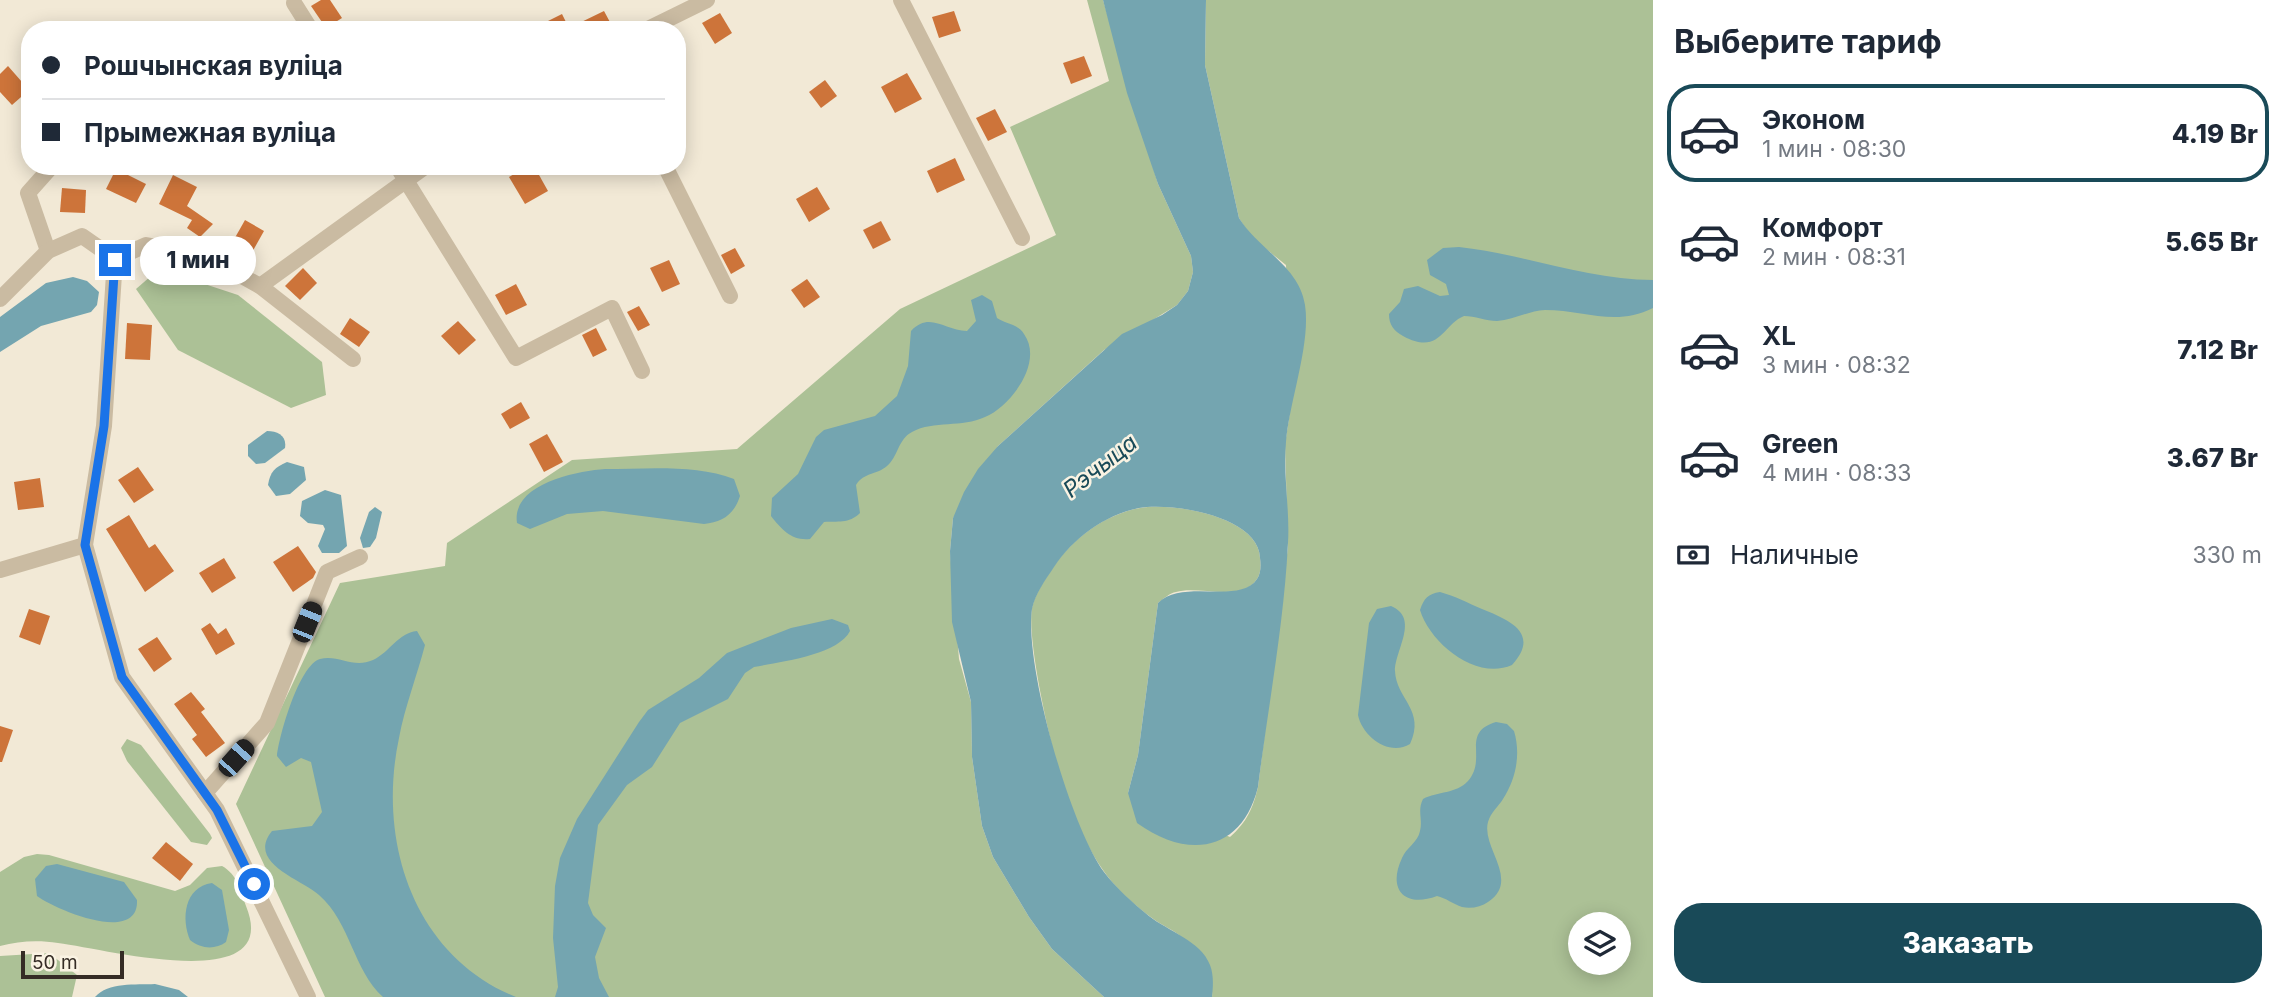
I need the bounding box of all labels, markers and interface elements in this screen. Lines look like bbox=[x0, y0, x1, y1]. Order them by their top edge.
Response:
text: Выберите тариф bbox=[1674, 22, 1942, 61]
text: Рошчынская вуліца bbox=[84, 50, 343, 81]
icon: car bbox=[1678, 102, 1741, 165]
text: Эконом bbox=[1762, 104, 1865, 135]
text: Прымежная вуліца bbox=[84, 117, 336, 148]
text: 4.19 Br bbox=[2172, 118, 2258, 149]
text: 1 мин · 08:30 bbox=[1762, 135, 1906, 163]
icon: car bbox=[1678, 210, 1741, 273]
text: Комфорт bbox=[1762, 212, 1883, 243]
text: 5.65 Br bbox=[2165, 226, 2258, 257]
callout: 1 мин bbox=[140, 236, 255, 284]
text: 2 мин · 08:31 bbox=[1762, 243, 1906, 271]
route end bbox=[99, 244, 131, 276]
text: 1 мин bbox=[166, 246, 230, 274]
icon: car bbox=[1678, 318, 1741, 381]
text: XL bbox=[1762, 320, 1796, 351]
text: 7.12 Br bbox=[2177, 334, 2258, 365]
text: 3 мин · 08:32 bbox=[1762, 351, 1911, 379]
icon: car bbox=[1678, 426, 1741, 489]
water label: Рэчыца bbox=[1057, 428, 1143, 504]
text: Green bbox=[1762, 428, 1839, 459]
text: 3.67 Br bbox=[2167, 442, 2258, 473]
text: 4 мин · 08:33 bbox=[1762, 459, 1912, 487]
icon: cash bbox=[1674, 536, 1712, 574]
text: Наличные bbox=[1730, 539, 1859, 570]
text: 330 m bbox=[2192, 541, 2262, 569]
car bbox=[290, 599, 325, 645]
car bbox=[215, 735, 258, 781]
route start bbox=[238, 868, 270, 900]
button: Заказать bbox=[1674, 903, 2262, 983]
map controls bbox=[1568, 912, 1631, 975]
button: layers bbox=[1568, 912, 1631, 975]
scale bar bbox=[21, 948, 124, 980]
text: 50 m bbox=[32, 951, 78, 974]

